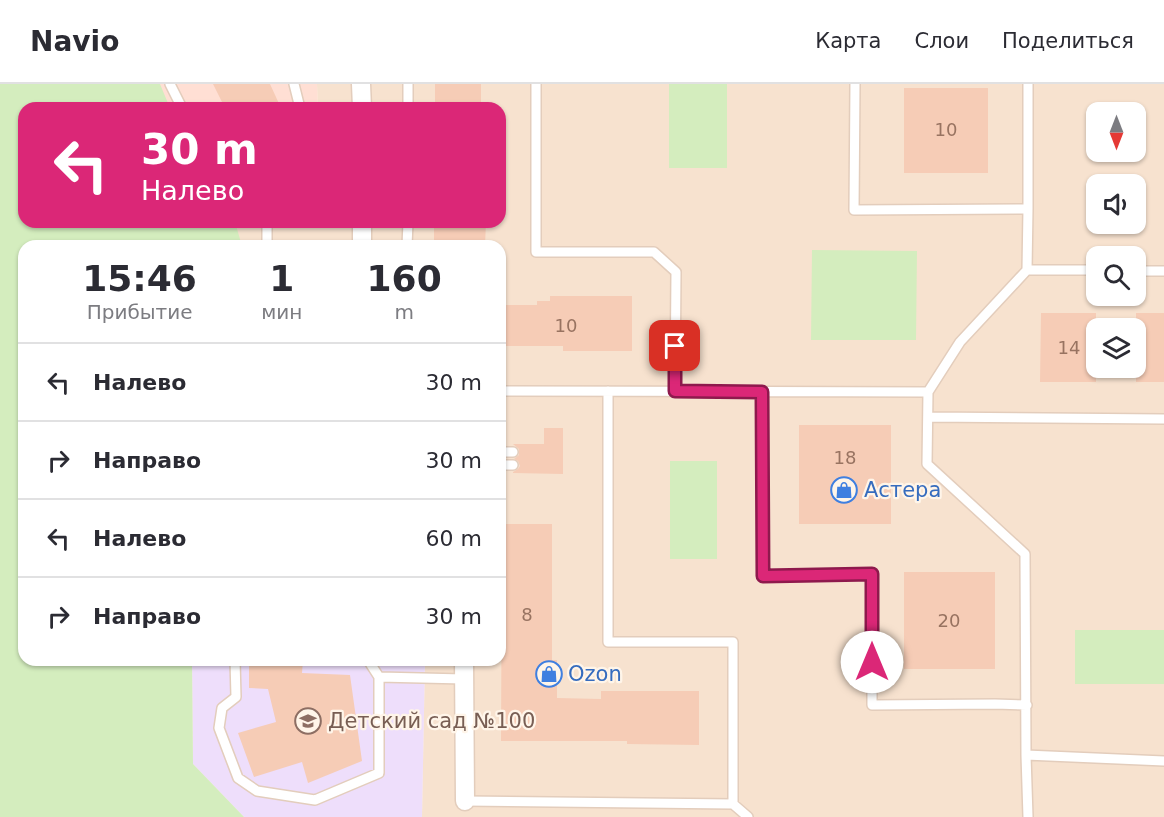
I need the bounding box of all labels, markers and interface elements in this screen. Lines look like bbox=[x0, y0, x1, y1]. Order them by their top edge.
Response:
text: Navio bbox=[30, 25, 119, 58]
text: Карта bbox=[815, 29, 881, 53]
text: Слои bbox=[914, 29, 969, 53]
text: Поделиться bbox=[1002, 29, 1134, 53]
north arrow bbox=[1086, 102, 1146, 162]
map controls bbox=[1086, 102, 1146, 378]
house number: 10 bbox=[935, 119, 957, 140]
text: 30 m bbox=[141, 125, 258, 174]
icon: left bbox=[42, 126, 120, 204]
button: sound bbox=[1086, 174, 1146, 234]
text: Налево bbox=[141, 175, 244, 206]
button: search bbox=[1086, 246, 1146, 306]
text: 15:46 bbox=[82, 258, 197, 299]
text: 1 bbox=[269, 258, 294, 299]
text: 160 bbox=[367, 258, 442, 299]
text: Прибытие bbox=[87, 300, 192, 324]
text: мин bbox=[261, 300, 302, 324]
text: m bbox=[394, 300, 414, 324]
house number: 10 bbox=[555, 315, 577, 336]
button: layers bbox=[1086, 318, 1146, 378]
pin bbox=[649, 320, 700, 371]
icon: arrive bbox=[658, 329, 691, 362]
house number: 14 bbox=[1058, 337, 1080, 358]
icon: left bbox=[42, 366, 75, 399]
text: Налево bbox=[93, 370, 186, 395]
text: 30 m bbox=[426, 370, 482, 395]
icon: right bbox=[42, 444, 75, 477]
house number: 18 bbox=[834, 447, 856, 468]
text: Направо bbox=[93, 448, 201, 473]
text: 30 m bbox=[426, 448, 482, 473]
shop icon: Астера bbox=[829, 475, 859, 505]
place label: Астера bbox=[864, 478, 941, 502]
icon: left bbox=[42, 522, 75, 555]
text: Налево bbox=[93, 526, 186, 551]
text: 60 m bbox=[426, 526, 482, 551]
icon: right bbox=[42, 600, 75, 633]
text: Направо bbox=[93, 604, 201, 629]
text: 30 m bbox=[426, 604, 482, 629]
house number: 8 bbox=[521, 604, 533, 625]
house number: 20 bbox=[938, 610, 960, 631]
position arrow bbox=[840, 630, 904, 694]
shop icon: Ozon bbox=[534, 659, 564, 689]
place label: Ozon bbox=[568, 662, 622, 686]
school or university icon: Детский сад №100 bbox=[293, 706, 323, 736]
place label: Детский сад №100 bbox=[328, 709, 535, 733]

